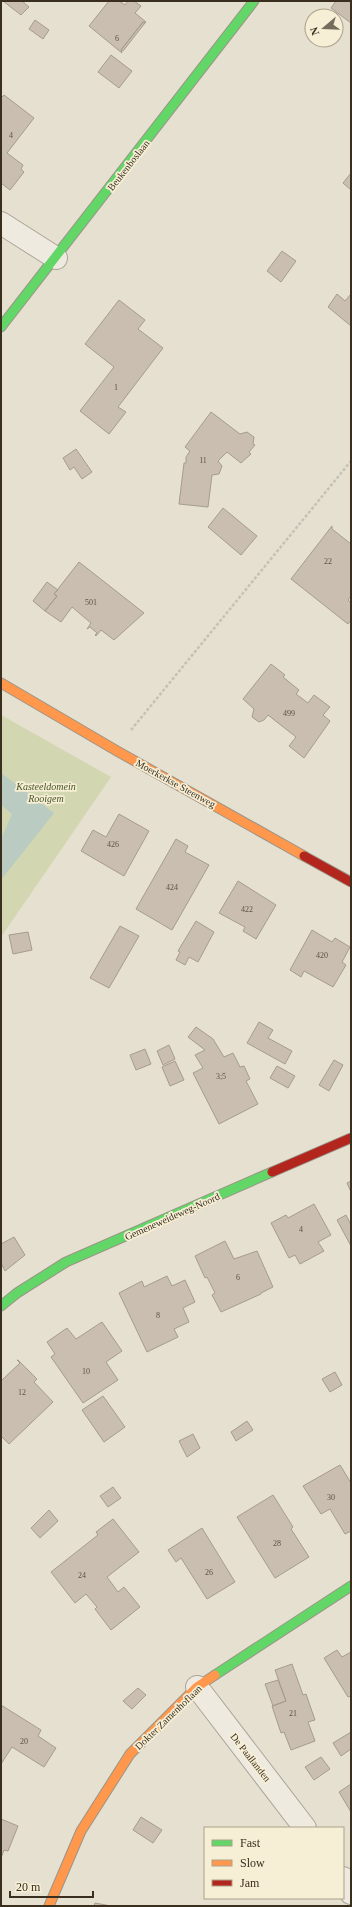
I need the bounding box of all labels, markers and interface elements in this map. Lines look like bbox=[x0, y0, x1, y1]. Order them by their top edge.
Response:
north arrow bbox=[304, 8, 344, 48]
text: N bbox=[308, 25, 322, 37]
house number: 6 bbox=[115, 34, 119, 43]
house number: 4 bbox=[9, 131, 13, 140]
street label: Beukenboslaan bbox=[105, 138, 152, 193]
house number: 1 bbox=[114, 383, 118, 392]
house number: 11 bbox=[199, 456, 207, 465]
house number: 22 bbox=[324, 557, 332, 566]
house number: 501 bbox=[85, 598, 97, 607]
house number: 499 bbox=[283, 709, 295, 718]
street label: Moerkerkse Steenweg bbox=[134, 757, 217, 810]
park label: Kasteeldomein Rooigem bbox=[15, 781, 76, 804]
house number: 426 bbox=[107, 840, 119, 849]
house number: 424 bbox=[166, 883, 178, 892]
house number: 422 bbox=[241, 905, 253, 914]
house number: 420 bbox=[316, 951, 328, 960]
house number: 3;5 bbox=[216, 1072, 226, 1081]
street label: Gemeneweideweg-Noord bbox=[123, 1191, 221, 1242]
house number: 4 bbox=[299, 1225, 303, 1234]
house number: 6 bbox=[236, 1273, 240, 1282]
house number: 8 bbox=[156, 1311, 160, 1320]
house number: 10 bbox=[82, 1367, 90, 1376]
house number: 12 bbox=[18, 1388, 26, 1397]
house number: 30 bbox=[327, 1493, 335, 1502]
house number: 28 bbox=[273, 1539, 281, 1548]
house number: 26 bbox=[205, 1568, 213, 1577]
house number: 24 bbox=[78, 1571, 86, 1580]
street label: Dokter Zamenhoflaan bbox=[133, 1683, 204, 1752]
house number: 21 bbox=[289, 1709, 297, 1718]
street label: De Paallanden bbox=[228, 1731, 273, 1784]
house number: 20 bbox=[20, 1737, 28, 1746]
legend bbox=[204, 1827, 344, 1899]
text: Fast bbox=[240, 1836, 261, 1850]
text: Slow bbox=[240, 1856, 265, 1870]
scale bar bbox=[10, 1873, 93, 1899]
text: Jam bbox=[240, 1876, 260, 1890]
text: 20 m bbox=[16, 1880, 41, 1894]

